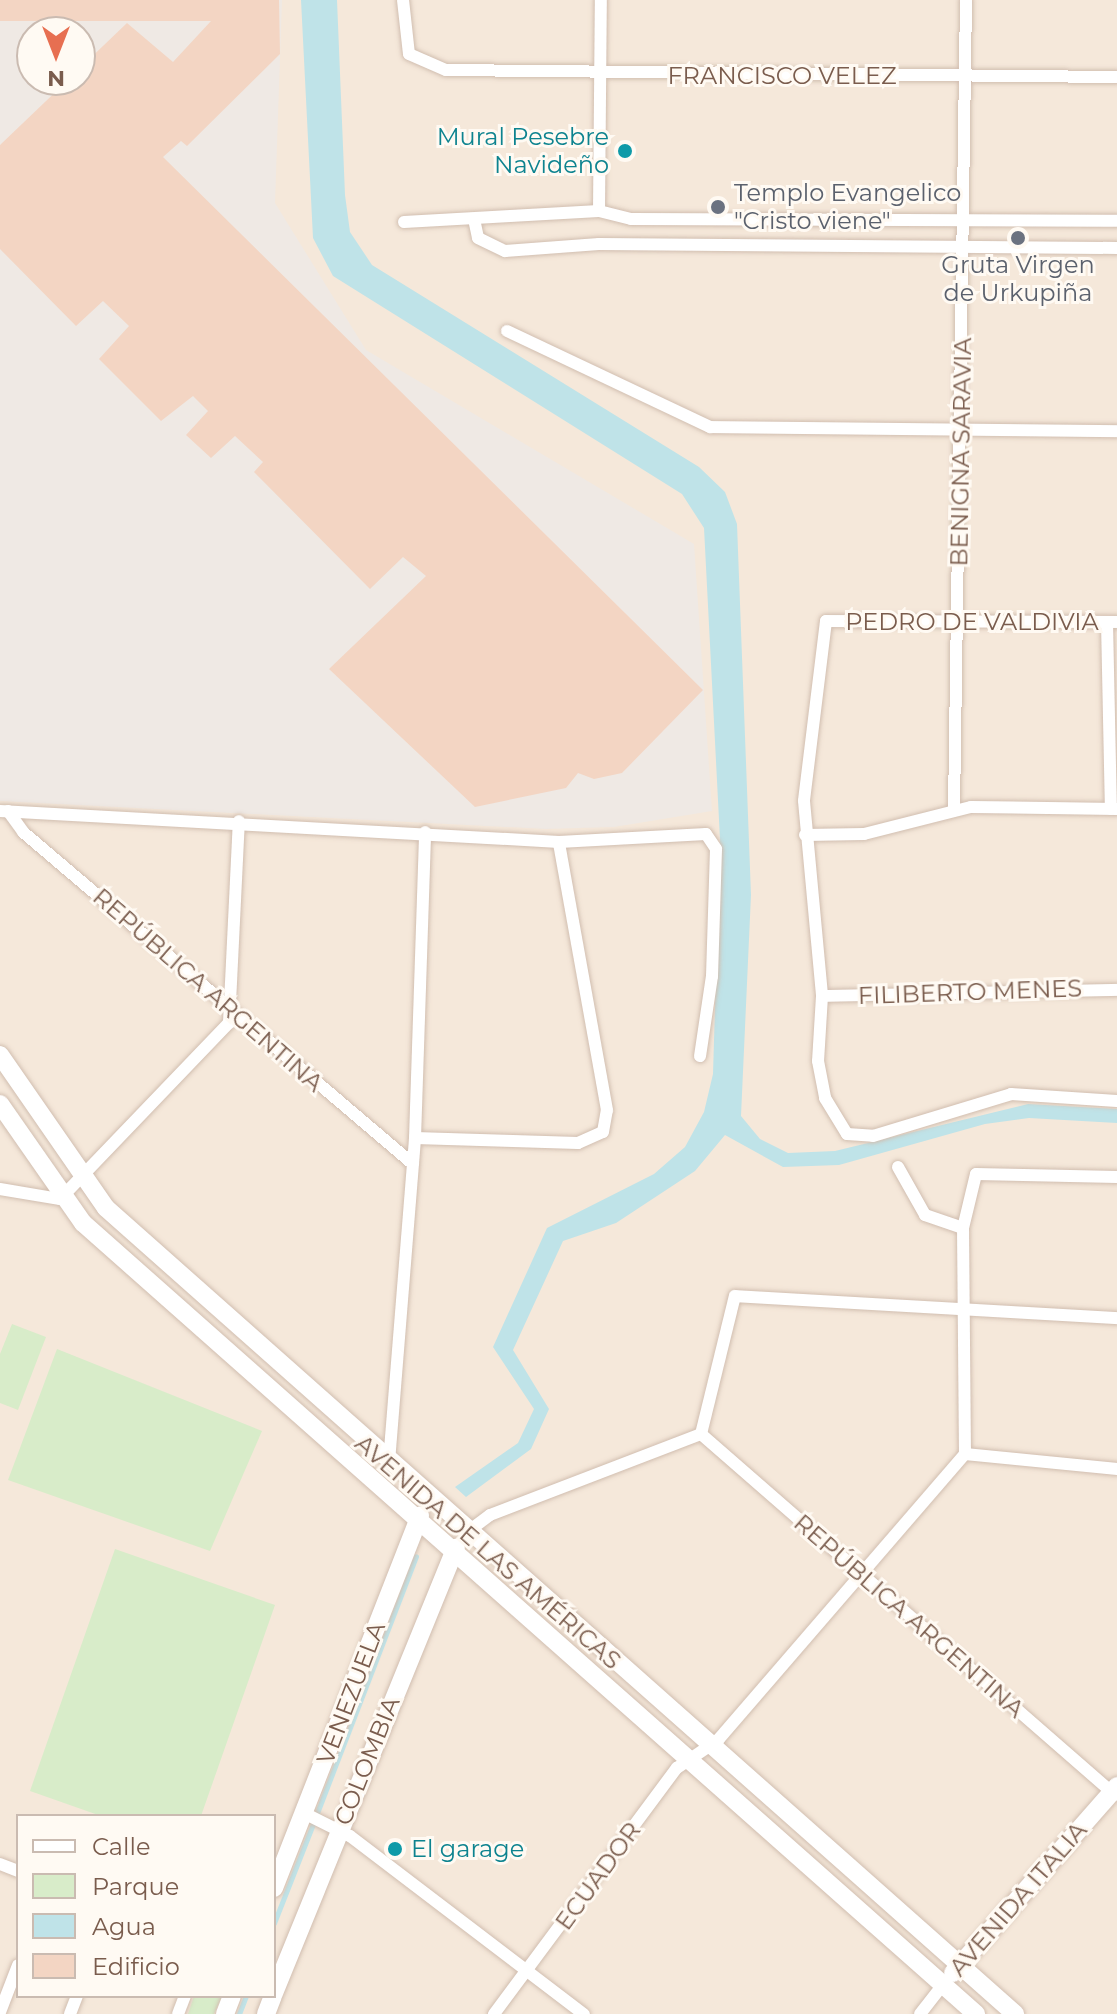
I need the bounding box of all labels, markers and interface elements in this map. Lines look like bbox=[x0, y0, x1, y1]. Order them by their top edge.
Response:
north arrow bbox=[16, 16, 96, 96]
street label: FRANCISCO VELEZ bbox=[667, 62, 897, 90]
text: N bbox=[47, 65, 65, 92]
place label: Mural Pesebre Navideño bbox=[437, 123, 609, 179]
marker: Mural Pesebre Navideño bbox=[616, 142, 634, 160]
place label: Templo Evangelico "Cristo viene" bbox=[734, 179, 961, 235]
marker: Templo Evangelico "Cristo viene" bbox=[709, 198, 727, 216]
marker: Gruta Virgen de Urkupiña bbox=[1009, 229, 1027, 247]
place label: Gruta Virgen de Urkupiña bbox=[941, 251, 1095, 307]
street label: BENIGNA SARAVIA bbox=[945, 337, 977, 567]
street label: PEDRO DE VALDIVIA bbox=[845, 608, 1099, 636]
street label: REPÚBLICA ARGENTINA bbox=[87, 882, 329, 1098]
street label: FILIBERTO MENES bbox=[857, 974, 1083, 1010]
street label: AVENIDA DE LAS AMÉRICAS bbox=[349, 1429, 627, 1675]
street label: REPÚBLICA ARGENTINA bbox=[788, 1508, 1030, 1724]
street label: VENEZUELA bbox=[311, 1618, 391, 1768]
street label: COLOMBIA bbox=[328, 1693, 406, 1829]
legend bbox=[16, 1814, 276, 1998]
street label: ECUADOR bbox=[549, 1816, 647, 1936]
street label: AVENIDA ITALIA bbox=[943, 1816, 1093, 1982]
text: Calle bbox=[92, 1832, 150, 1861]
place label: El garage bbox=[411, 1835, 524, 1863]
marker: El garage bbox=[386, 1840, 404, 1858]
text: Parque bbox=[92, 1872, 179, 1901]
text: Agua bbox=[92, 1912, 156, 1941]
text: Edificio bbox=[92, 1952, 180, 1981]

